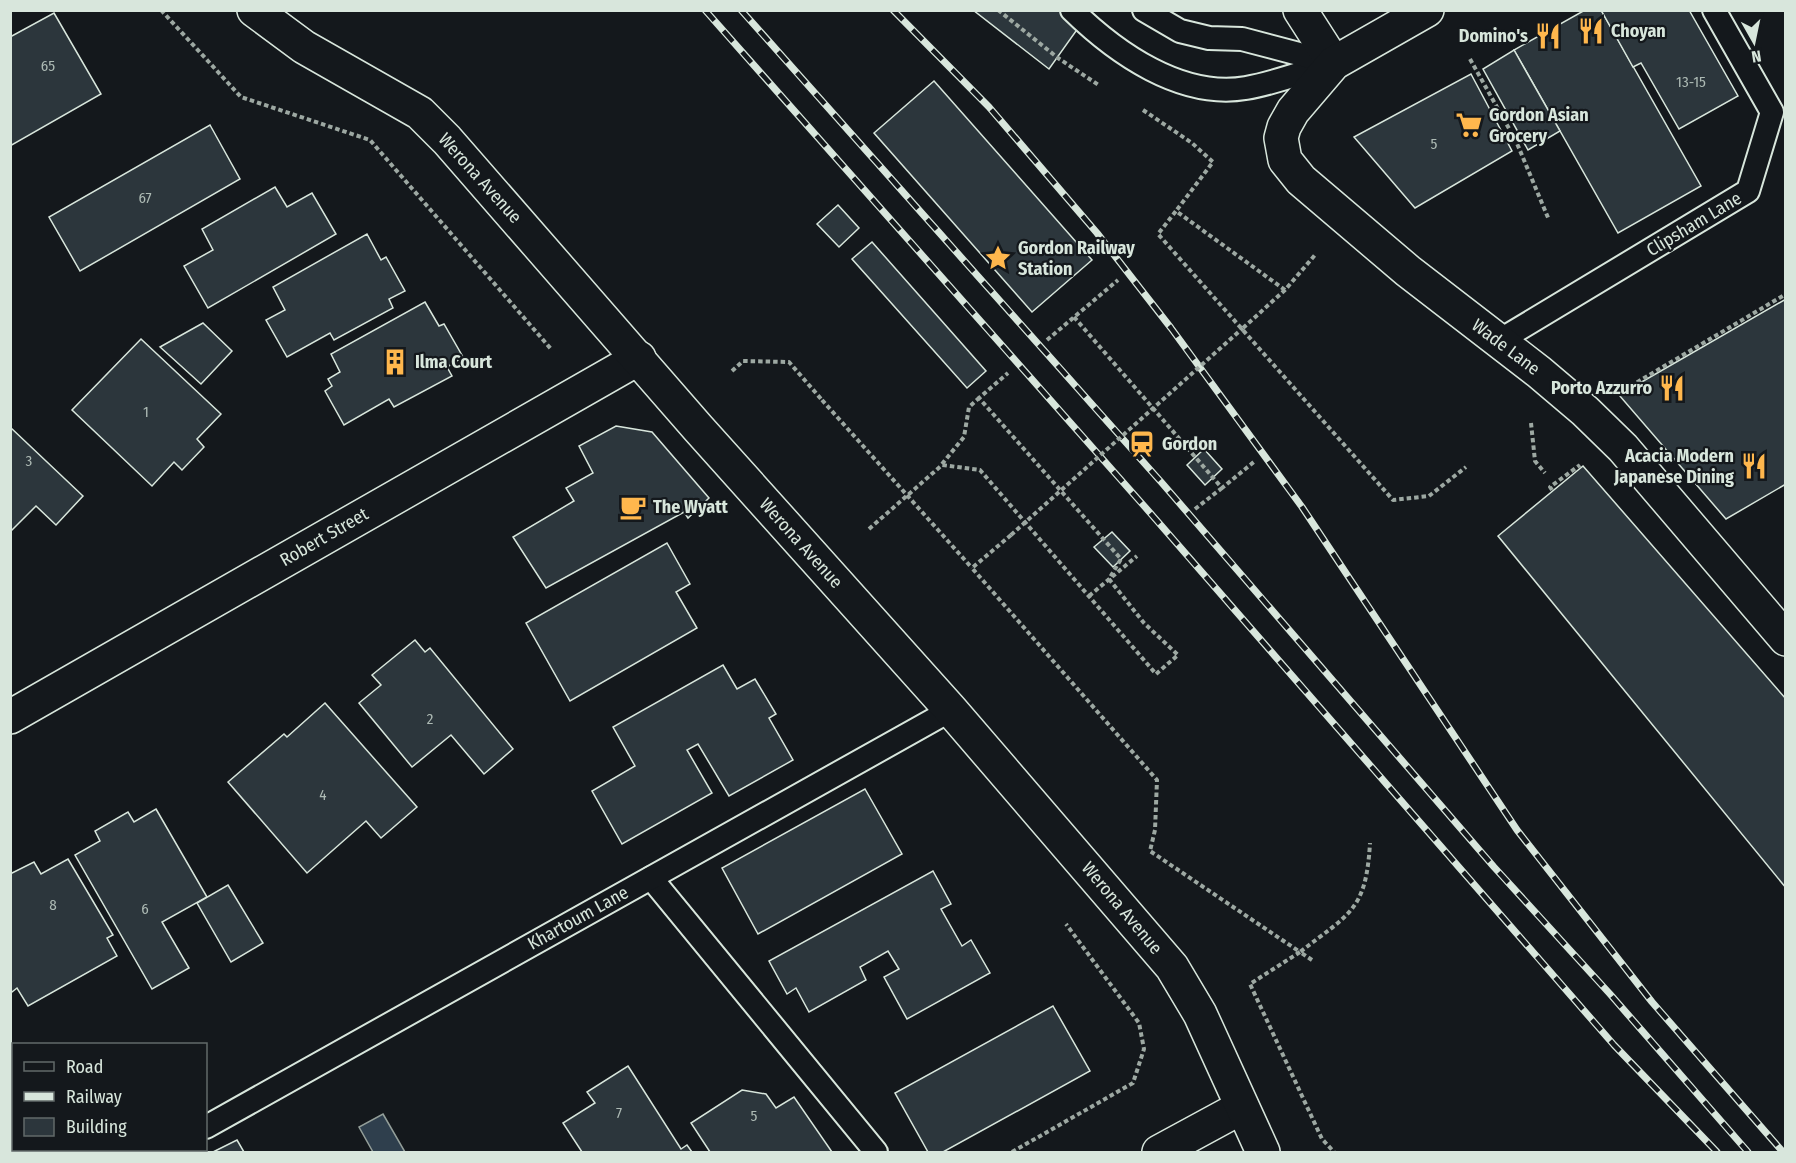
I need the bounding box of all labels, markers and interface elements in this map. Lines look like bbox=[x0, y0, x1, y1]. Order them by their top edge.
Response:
north arrow bbox=[1724, 12, 1784, 72]
restaurant icon: Choyan bbox=[1576, 16, 1606, 46]
place label: Choyan bbox=[1611, 20, 1666, 42]
restaurant icon: Domino's bbox=[1533, 21, 1563, 51]
place label: Domino's bbox=[1459, 25, 1528, 47]
text: N bbox=[1750, 46, 1762, 66]
house number: 65 bbox=[41, 57, 55, 75]
house number: 13-15 bbox=[1676, 73, 1706, 91]
place label: Gordon Asian Grocery bbox=[1489, 104, 1589, 147]
supermarket icon: Gordon Asian Grocery bbox=[1454, 110, 1484, 140]
street label: Werona Avenue bbox=[434, 128, 526, 228]
house number: 5 bbox=[1431, 135, 1438, 153]
street label: Clipsham Lane bbox=[1643, 187, 1746, 261]
house number: 67 bbox=[138, 189, 152, 207]
place label: Gordon Railway Station bbox=[1018, 237, 1135, 280]
place icon: Gordon Railway Station bbox=[983, 243, 1013, 273]
street label: Wade Lane bbox=[1468, 314, 1544, 380]
building icon: Ilma Court bbox=[380, 347, 410, 377]
place label: Ilma Court bbox=[415, 351, 493, 373]
restaurant icon: Porto Azzurro bbox=[1657, 373, 1687, 403]
place label: Porto Azzurro bbox=[1551, 377, 1652, 399]
house number: 1 bbox=[143, 403, 149, 421]
station icon: Gordon bbox=[1127, 429, 1157, 459]
place label: Gordon bbox=[1162, 433, 1217, 455]
place label: Acacia Modern Japanese Dining bbox=[1613, 445, 1734, 488]
restaurant icon: Acacia Modern Japanese Dining bbox=[1739, 451, 1769, 481]
house number: 3 bbox=[26, 452, 33, 470]
cafe icon: The Wyatt bbox=[618, 492, 648, 522]
street label: Werona Avenue bbox=[755, 493, 847, 593]
place label: The Wyatt bbox=[653, 496, 729, 518]
street label: Robert Street bbox=[276, 503, 372, 571]
house number: 2 bbox=[427, 710, 434, 728]
house number: 4 bbox=[319, 786, 327, 804]
street label: Werona Avenue bbox=[1077, 857, 1167, 959]
street label: Khartoum Lane bbox=[524, 881, 632, 955]
house number: 8 bbox=[49, 896, 57, 914]
house number: 6 bbox=[141, 900, 149, 918]
legend bbox=[12, 1043, 207, 1151]
text: Road bbox=[66, 1056, 103, 1078]
text: Railway bbox=[66, 1086, 122, 1108]
house number: 7 bbox=[616, 1104, 622, 1122]
house number: 5 bbox=[751, 1107, 758, 1125]
text: Building bbox=[66, 1116, 127, 1138]

